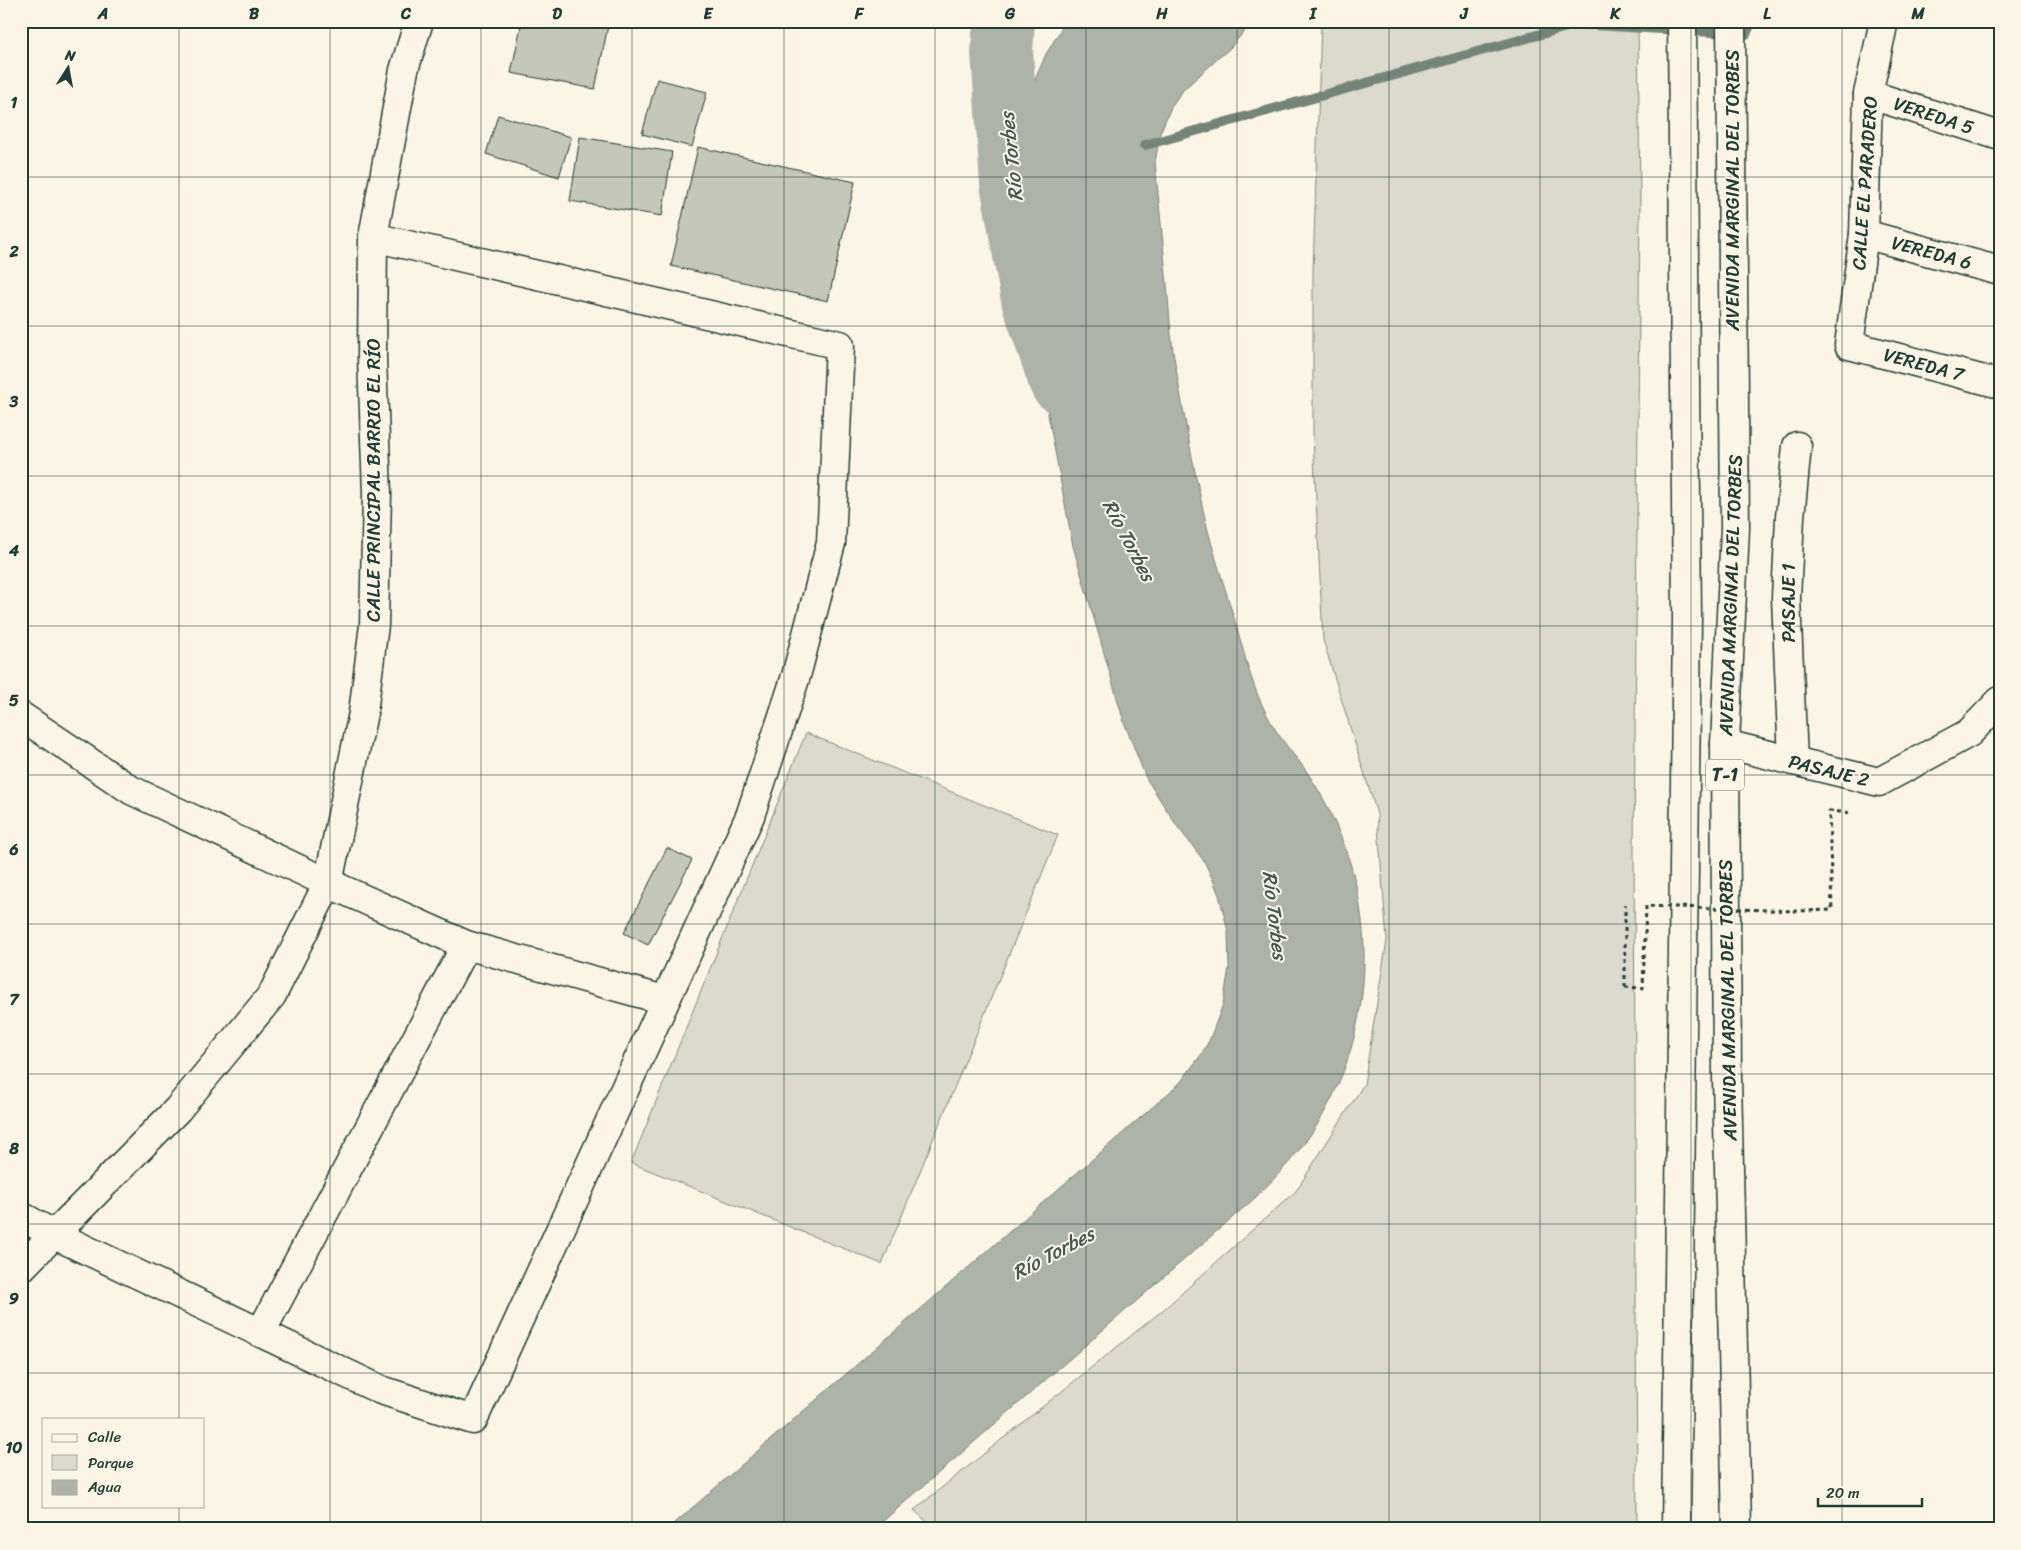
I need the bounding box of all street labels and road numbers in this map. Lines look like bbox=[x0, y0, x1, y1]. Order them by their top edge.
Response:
street label: AVENIDA MARGINAL DEL TORBES bbox=[1716, 49, 1749, 332]
street label: VEREDA 5 bbox=[1889, 87, 1979, 144]
street label: CALLE EL PARADERO bbox=[1842, 95, 1887, 271]
street label: VEREDA 6 bbox=[1888, 226, 1976, 279]
street label: CALLE PRINCIPAL BARRIO EL RÍO bbox=[357, 338, 390, 622]
street label: VEREDA 7 bbox=[1880, 338, 1969, 391]
street label: AVENIDA MARGINAL DEL TORBES bbox=[1709, 454, 1752, 737]
street label: PASAJE 1 bbox=[1772, 563, 1805, 643]
street label: PASAJE 2 bbox=[1785, 745, 1873, 796]
road number: T-1 bbox=[1706, 760, 1744, 790]
street label: AVENIDA MARGINAL DEL TORBES bbox=[1709, 859, 1746, 1142]

